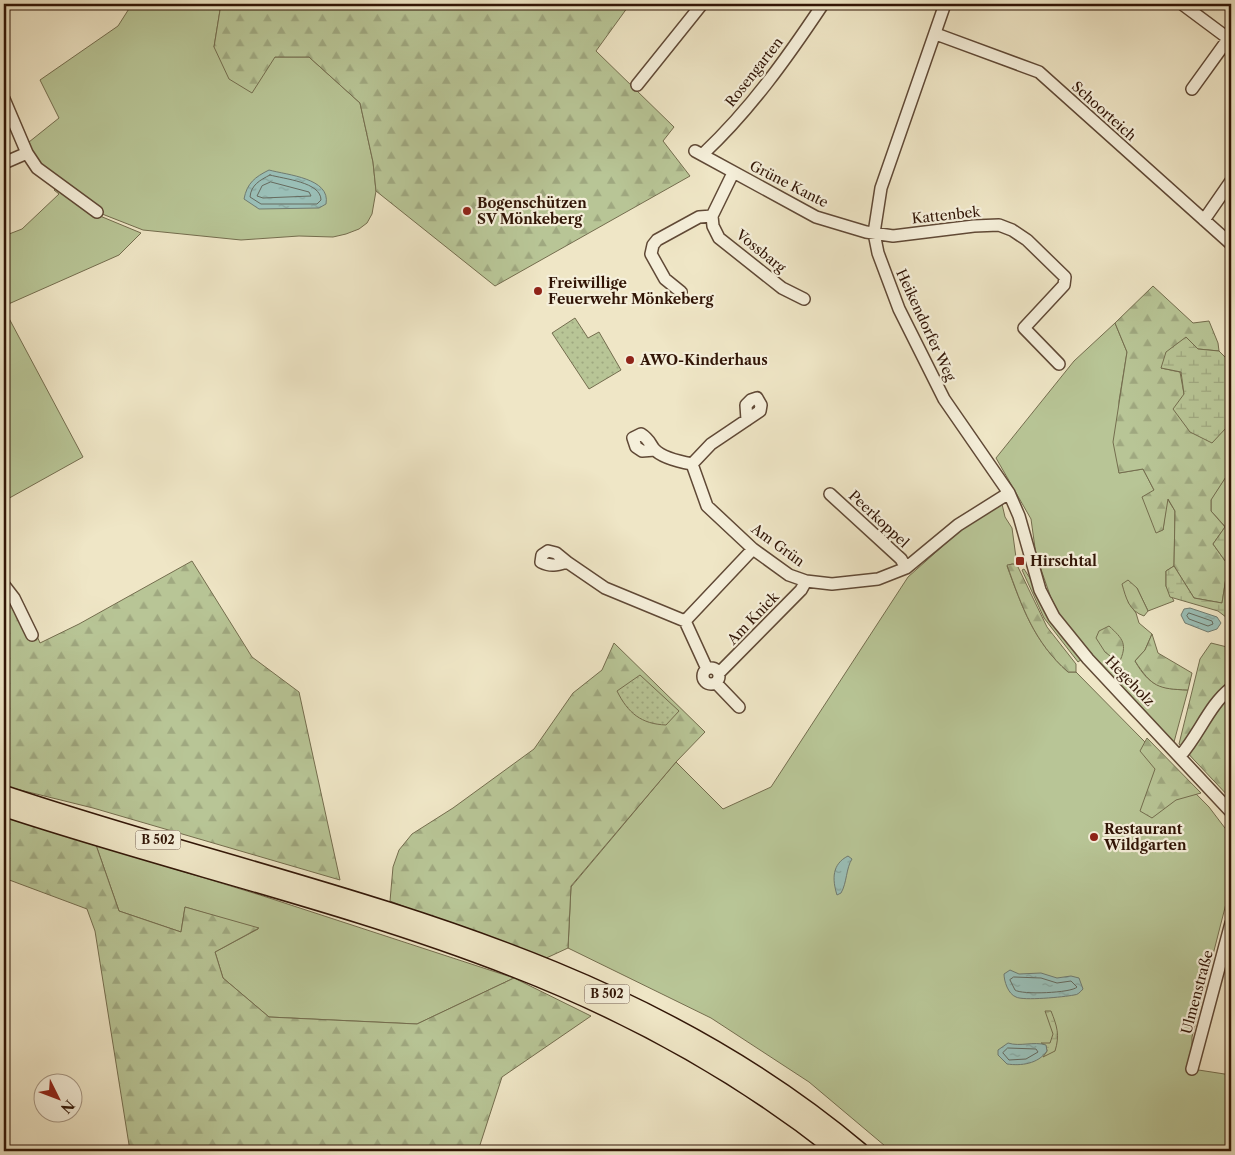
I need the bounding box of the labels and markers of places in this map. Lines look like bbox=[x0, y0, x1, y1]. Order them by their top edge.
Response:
place label: Bogenschützen SV Mönkeberg bbox=[477, 194, 587, 228]
marker: Bogenschützen SV Mönkeberg bbox=[461, 205, 473, 217]
place label: Freiwillige Feuerwehr Mönkeberg bbox=[548, 274, 714, 308]
marker: Freiwillige Feuerwehr Mönkeberg bbox=[532, 285, 544, 297]
place label: AWO-Kinderhaus bbox=[639, 351, 768, 369]
marker: AWO-Kinderhaus bbox=[624, 354, 636, 366]
place label: Hirschtal bbox=[1030, 552, 1097, 570]
marker: Hirschtal bbox=[1014, 555, 1026, 567]
place label: Restaurant Wildgarten bbox=[1103, 820, 1187, 854]
marker: Restaurant Wildgarten bbox=[1088, 831, 1100, 843]

